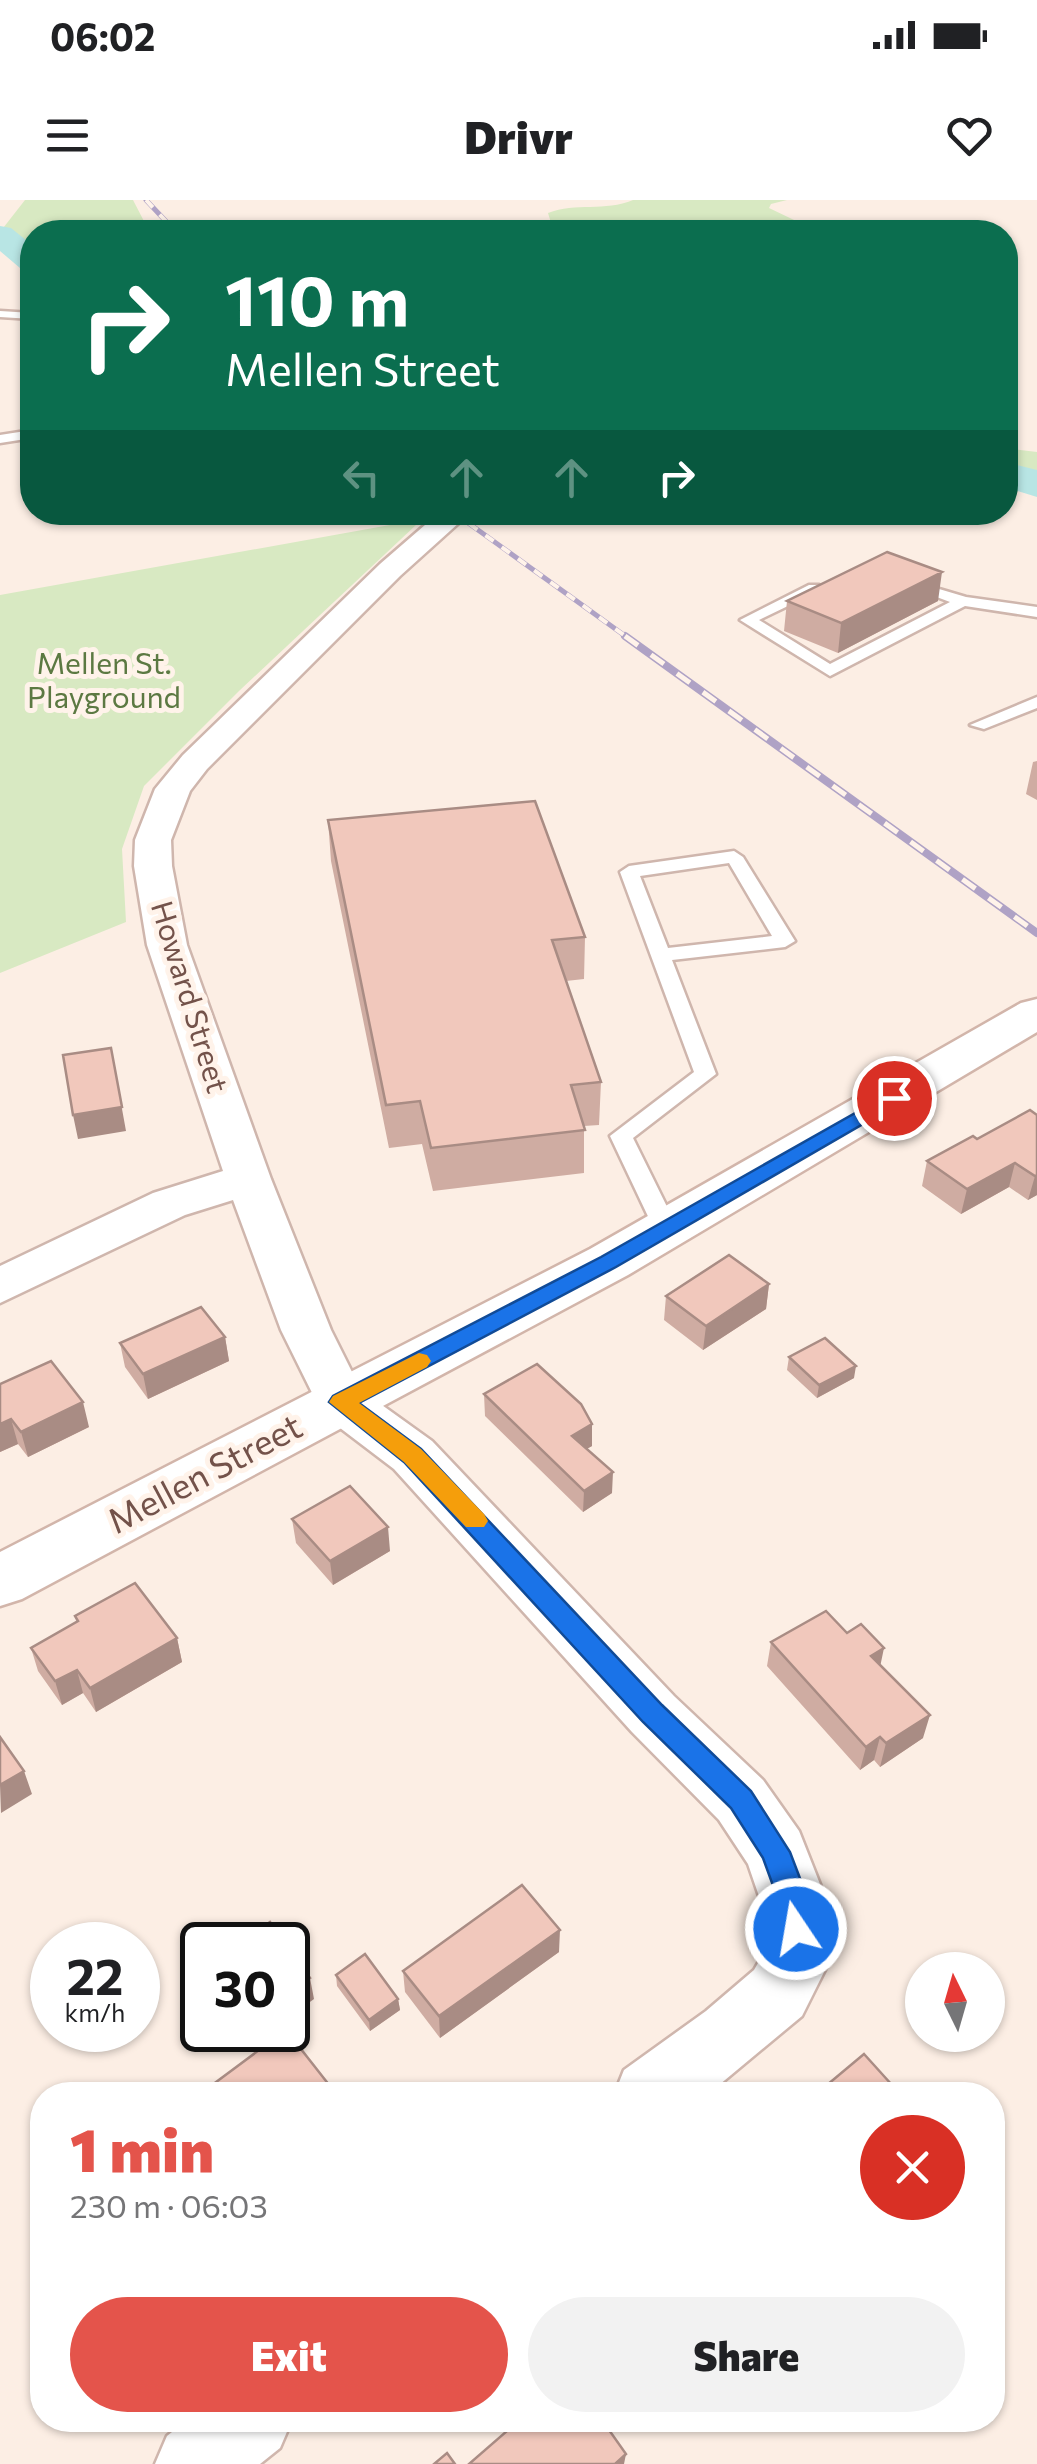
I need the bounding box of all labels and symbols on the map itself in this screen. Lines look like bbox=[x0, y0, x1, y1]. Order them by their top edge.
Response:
park label: Mellen St. Playground bbox=[27, 643, 181, 714]
street label: Howard Street bbox=[145, 896, 238, 1097]
pin bbox=[852, 1056, 937, 1141]
street label: Mellen Street bbox=[99, 1403, 308, 1541]
position arrow bbox=[744, 1877, 848, 1981]
speed limit sign: 30 bbox=[180, 1922, 310, 2052]
north arrow bbox=[905, 1952, 1005, 2052]

